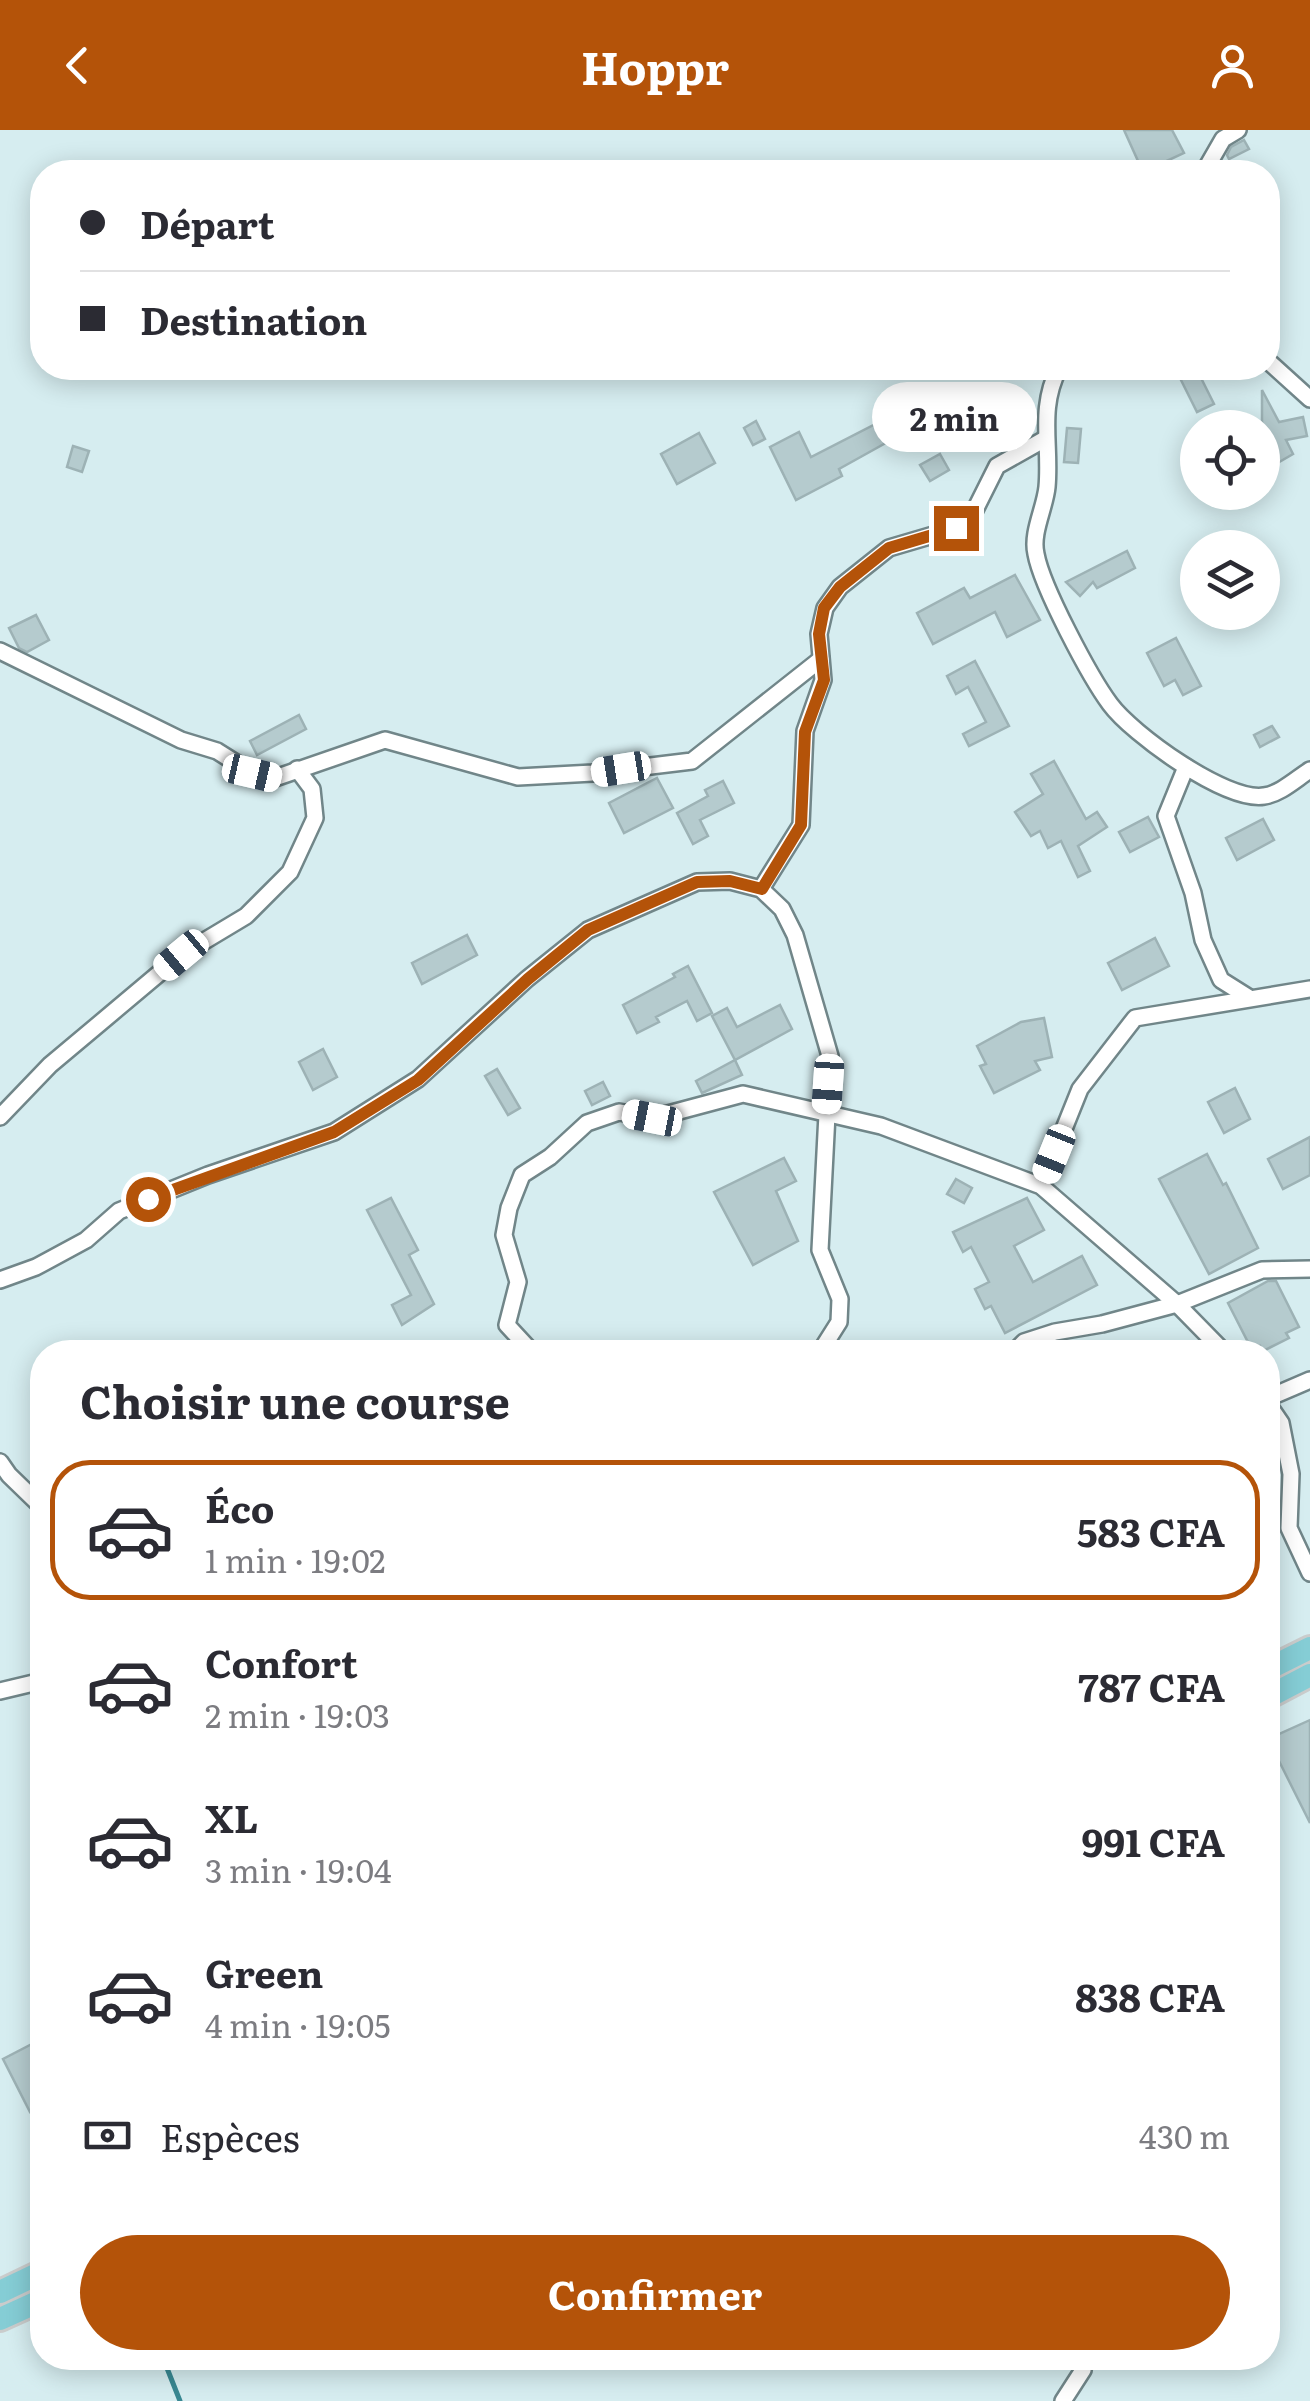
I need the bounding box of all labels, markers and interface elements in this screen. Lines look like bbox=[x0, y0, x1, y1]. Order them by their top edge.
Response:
text: Hoppr bbox=[581, 32, 729, 99]
icon: back bbox=[50, 38, 105, 93]
icon: person bbox=[1205, 38, 1260, 93]
text: Départ bbox=[140, 194, 275, 251]
text: Destination bbox=[140, 290, 367, 347]
callout: 2 min bbox=[874, 383, 1038, 453]
text: 2 min bbox=[910, 393, 999, 441]
map controls bbox=[1180, 410, 1280, 630]
button: locate bbox=[1180, 410, 1280, 510]
route end bbox=[934, 506, 979, 551]
button: layers bbox=[1180, 530, 1280, 630]
car bbox=[589, 749, 653, 789]
car bbox=[219, 752, 285, 794]
car bbox=[148, 924, 214, 986]
car bbox=[811, 1053, 845, 1115]
car bbox=[620, 1098, 684, 1138]
car bbox=[1029, 1121, 1079, 1187]
route start bbox=[126, 1177, 171, 1222]
text: Choisir une course bbox=[80, 1366, 510, 1433]
text: Éco bbox=[205, 1478, 275, 1535]
icon: car bbox=[85, 1485, 175, 1575]
text: 583 CFA bbox=[1077, 1502, 1225, 1559]
text: 1 min · 19:02 bbox=[205, 1535, 386, 1583]
text: Confort bbox=[205, 1633, 358, 1690]
icon: car bbox=[85, 1640, 175, 1730]
text: 787 CFA bbox=[1078, 1657, 1225, 1714]
text: 2 min · 19:03 bbox=[205, 1690, 390, 1738]
text: XL bbox=[205, 1788, 258, 1845]
icon: car bbox=[85, 1795, 175, 1885]
text: 991 CFA bbox=[1081, 1812, 1225, 1869]
text: 3 min · 19:04 bbox=[205, 1845, 392, 1893]
text: Green bbox=[205, 1943, 323, 2000]
icon: car bbox=[85, 1950, 175, 2040]
text: 838 CFA bbox=[1075, 1967, 1225, 2024]
text: 4 min · 19:05 bbox=[205, 2000, 391, 2048]
text: Espèces bbox=[160, 2107, 300, 2164]
icon: cash bbox=[80, 2108, 135, 2163]
text: 430 m bbox=[1139, 2111, 1230, 2159]
button: Confirmer bbox=[80, 2235, 1230, 2350]

